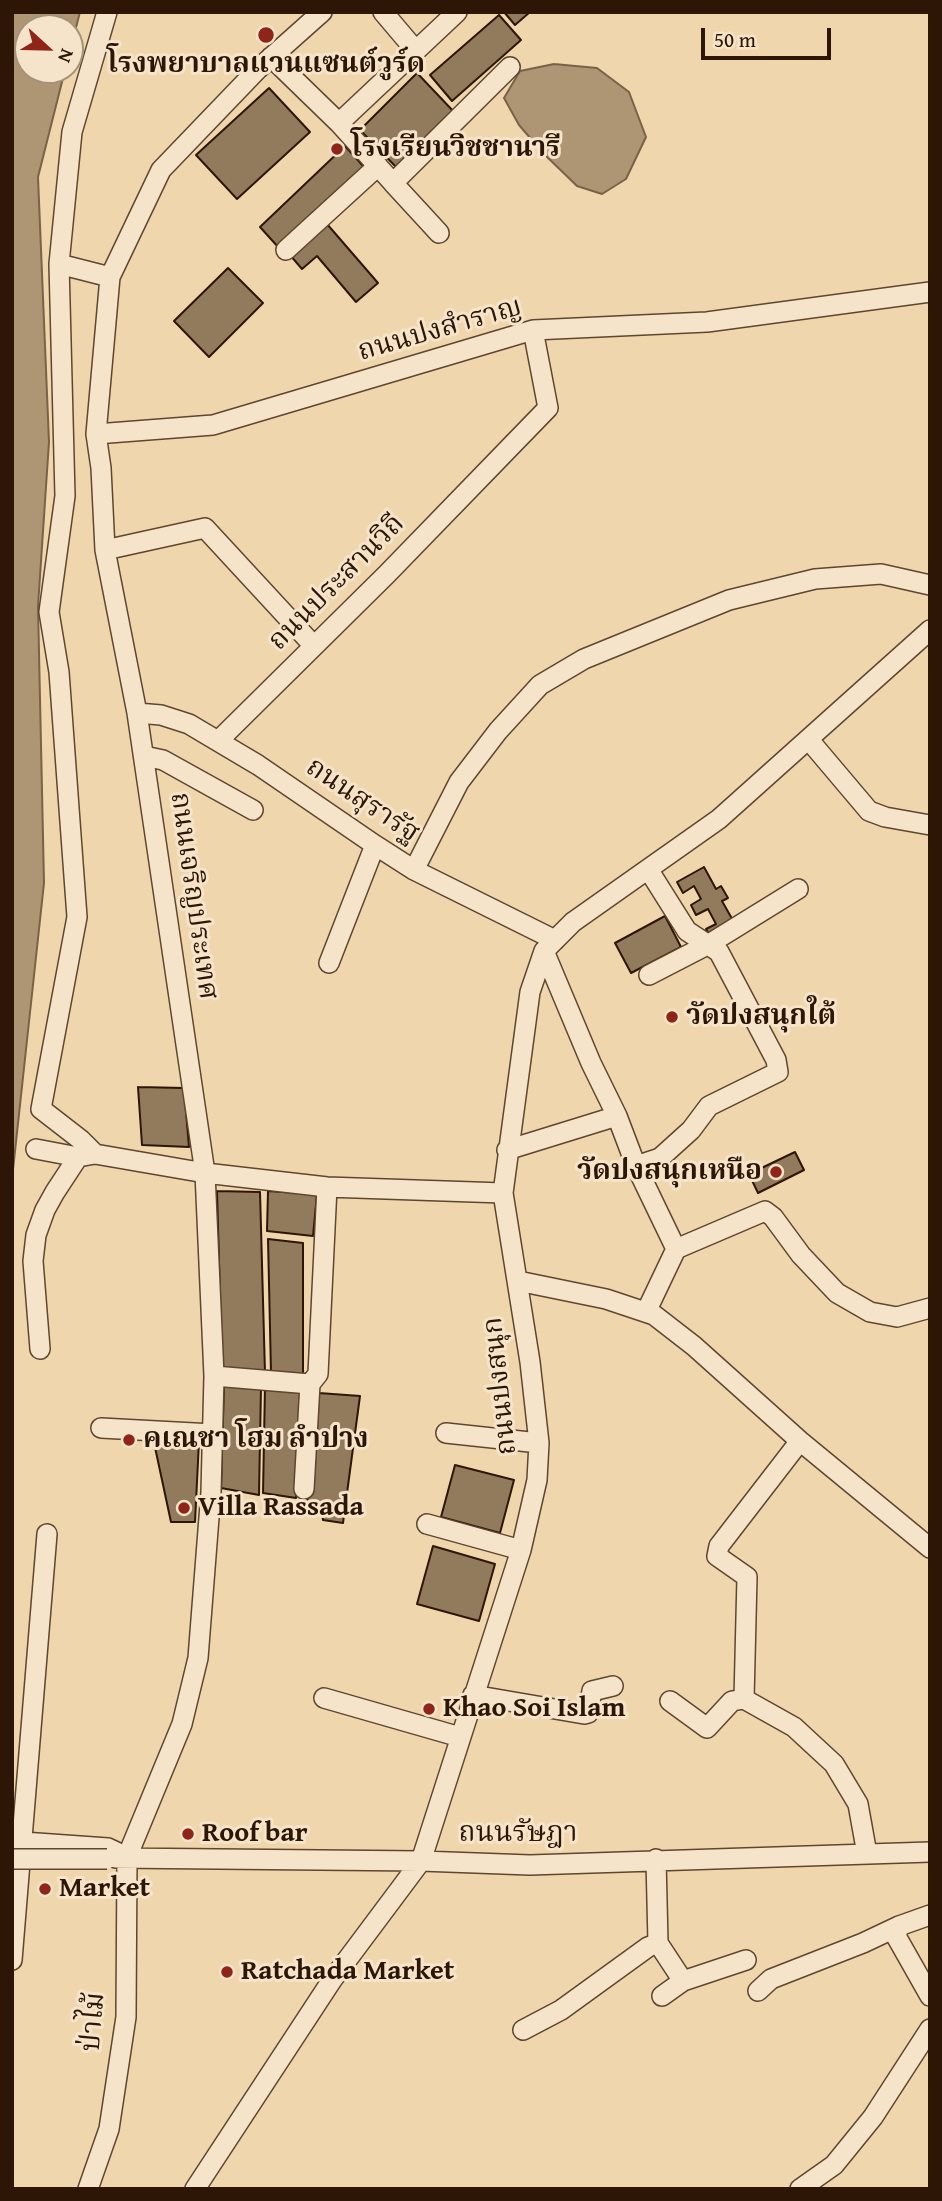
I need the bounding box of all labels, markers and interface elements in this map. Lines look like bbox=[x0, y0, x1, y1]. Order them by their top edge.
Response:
north arrow bbox=[14, 14, 84, 84]
scale bar bbox=[704, 14, 834, 58]
text: 50 m bbox=[714, 24, 756, 55]
marker: โรงพยาบาลแวนแซนต์วูร์ด bbox=[256, 25, 276, 45]
text: N bbox=[51, 45, 82, 67]
place label: โรงพยาบาลแวนแซนต์วูร์ด bbox=[107, 48, 425, 82]
place label: โรงเรียนวิชชานารี bbox=[351, 132, 560, 166]
marker: โรงเรียนวิชชานารี bbox=[329, 141, 345, 157]
street label: ถนนปงสำราญ bbox=[354, 291, 526, 369]
street label: ถนนประสานวิถี bbox=[262, 508, 412, 658]
street label: ถนนสุรารัฐ bbox=[299, 751, 425, 851]
street label: ถนนเจริญประเทศ bbox=[162, 790, 224, 1002]
place label: วัดปงสนุกใต้ bbox=[686, 1000, 836, 1034]
marker: วัดปงสนุกใต้ bbox=[664, 1009, 680, 1025]
place label: วัดปงสนุกเหนือ bbox=[577, 1155, 762, 1189]
marker: วัดปงสนุกเหนือ bbox=[768, 1164, 784, 1180]
street label: ถนนปงสนุก bbox=[477, 1315, 525, 1457]
place label: คเณชา โฮม ลำปาง bbox=[143, 1423, 368, 1457]
marker: คเณชา โฮม ลำปาง bbox=[121, 1432, 137, 1448]
place label: Villa Rassada bbox=[198, 1491, 364, 1525]
marker: Villa Rassada bbox=[176, 1500, 192, 1516]
place label: Khao Soi Islam bbox=[443, 1692, 626, 1726]
marker: Khao Soi Islam bbox=[421, 1701, 437, 1717]
place label: Roof bar bbox=[202, 1817, 308, 1851]
street label: ถนนรัษฎา bbox=[458, 1817, 578, 1851]
marker: Roof bar bbox=[180, 1826, 196, 1842]
place label: Market bbox=[59, 1872, 150, 1906]
marker: Market bbox=[37, 1881, 53, 1897]
place label: Ratchada Market bbox=[241, 1955, 454, 1989]
marker: Ratchada Market bbox=[219, 1964, 235, 1980]
street label: ป่าไม้ bbox=[75, 1991, 113, 2053]

